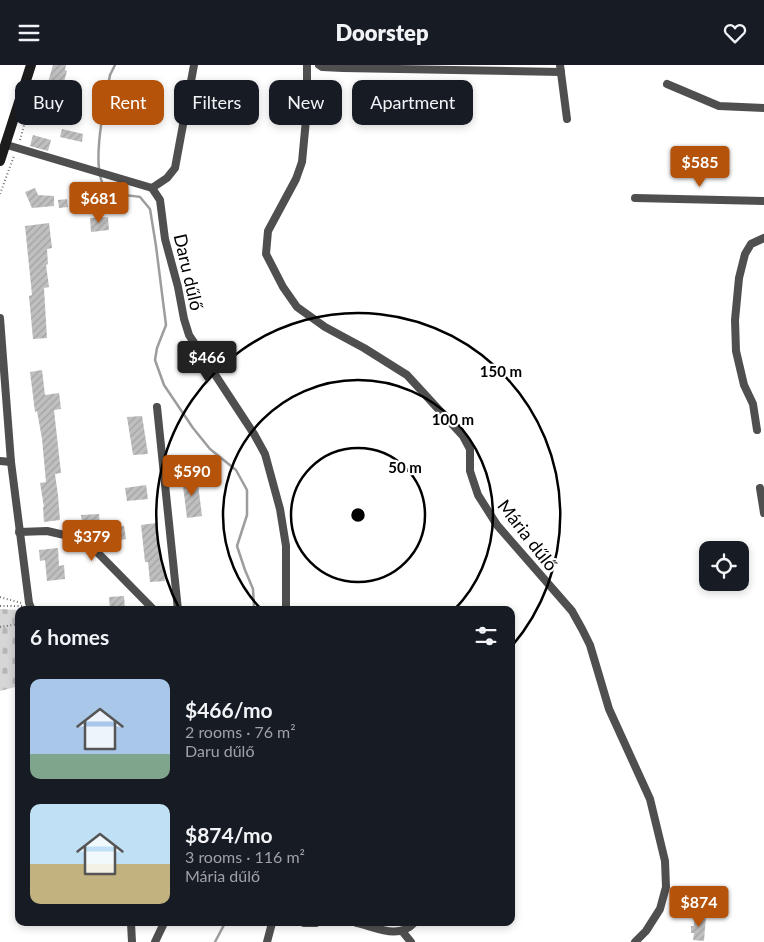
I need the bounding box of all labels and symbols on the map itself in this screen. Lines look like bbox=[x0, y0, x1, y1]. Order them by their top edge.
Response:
pin: $585 bbox=[670, 145, 730, 188]
pin: $681 bbox=[69, 181, 129, 224]
street label: Daru dűlő bbox=[169, 231, 209, 313]
pin: $466 bbox=[177, 341, 237, 383]
text: 150 m bbox=[480, 362, 522, 380]
text: 100 m bbox=[432, 410, 474, 428]
pin: $590 bbox=[162, 455, 222, 497]
text: 50 m bbox=[388, 458, 422, 476]
street label: Mária dűlő bbox=[493, 495, 563, 575]
centre of rings bbox=[349, 506, 367, 524]
pin: $379 bbox=[62, 519, 122, 562]
pin: $874 bbox=[669, 885, 729, 928]

